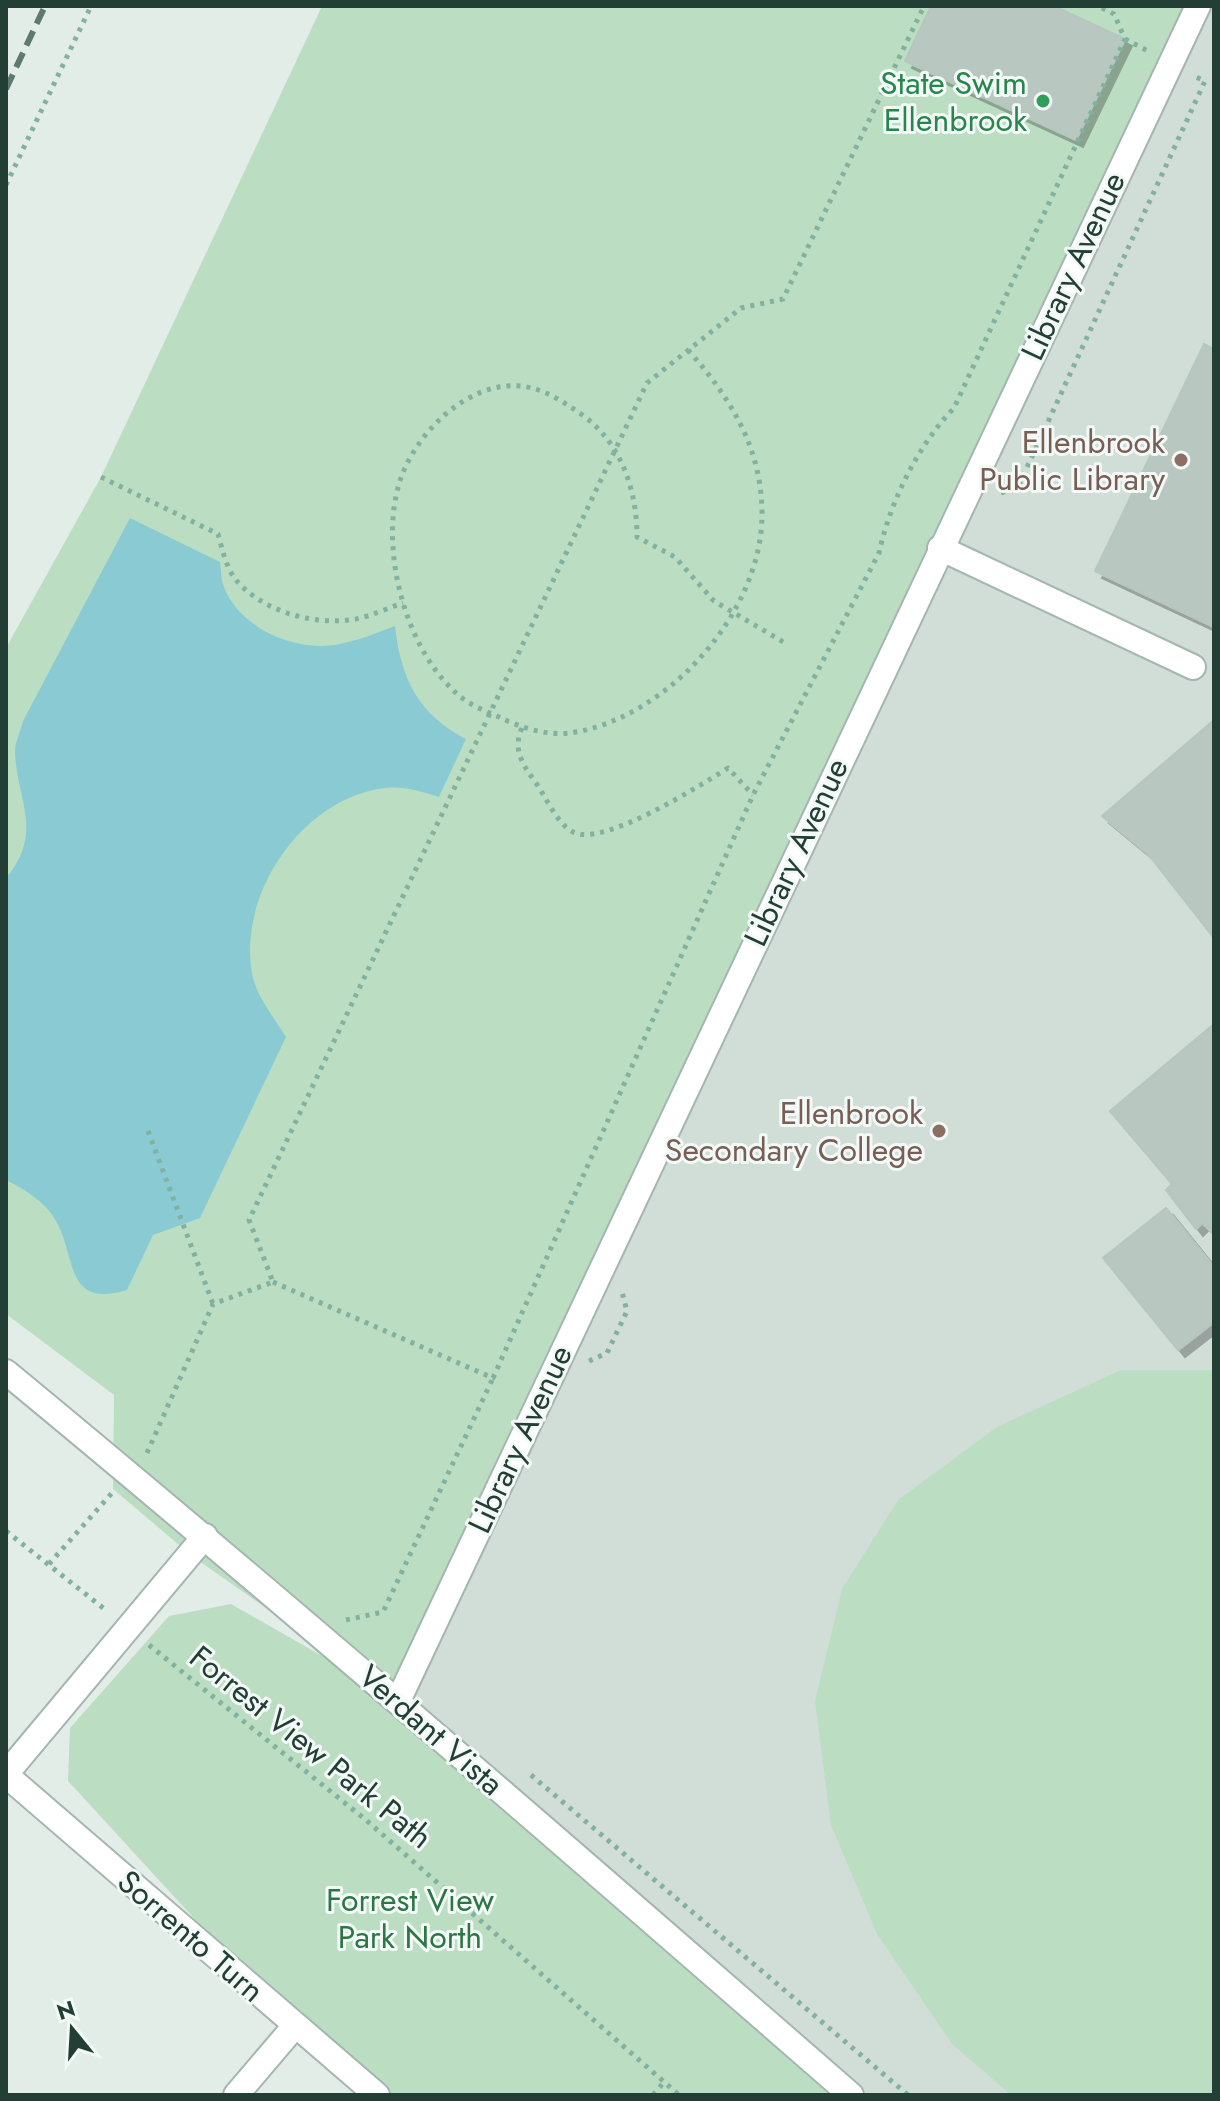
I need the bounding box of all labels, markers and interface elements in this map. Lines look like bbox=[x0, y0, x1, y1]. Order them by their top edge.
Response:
place label: State Swim Ellenbrook bbox=[880, 60, 1028, 143]
marker: State Swim Ellenbrook bbox=[1034, 92, 1052, 110]
street label: Library Avenue bbox=[1009, 164, 1137, 368]
place label: Ellenbrook Public Library bbox=[979, 419, 1166, 502]
marker: Ellenbrook Public Library bbox=[1172, 451, 1190, 469]
street label: Library Avenue bbox=[732, 750, 860, 954]
place label: Ellenbrook Secondary College bbox=[665, 1090, 924, 1173]
marker: Ellenbrook Secondary College bbox=[930, 1122, 948, 1140]
street label: Library Avenue bbox=[456, 1337, 584, 1541]
street label: Forrest View Park Path bbox=[180, 1635, 442, 1859]
street label: Verdant Vista bbox=[348, 1654, 514, 1806]
street label: Sorrento Turn bbox=[107, 1859, 275, 2013]
park label: Forrest View Park North bbox=[326, 1877, 494, 1960]
north arrow bbox=[32, 1989, 112, 2069]
text: N bbox=[53, 1992, 79, 2028]

